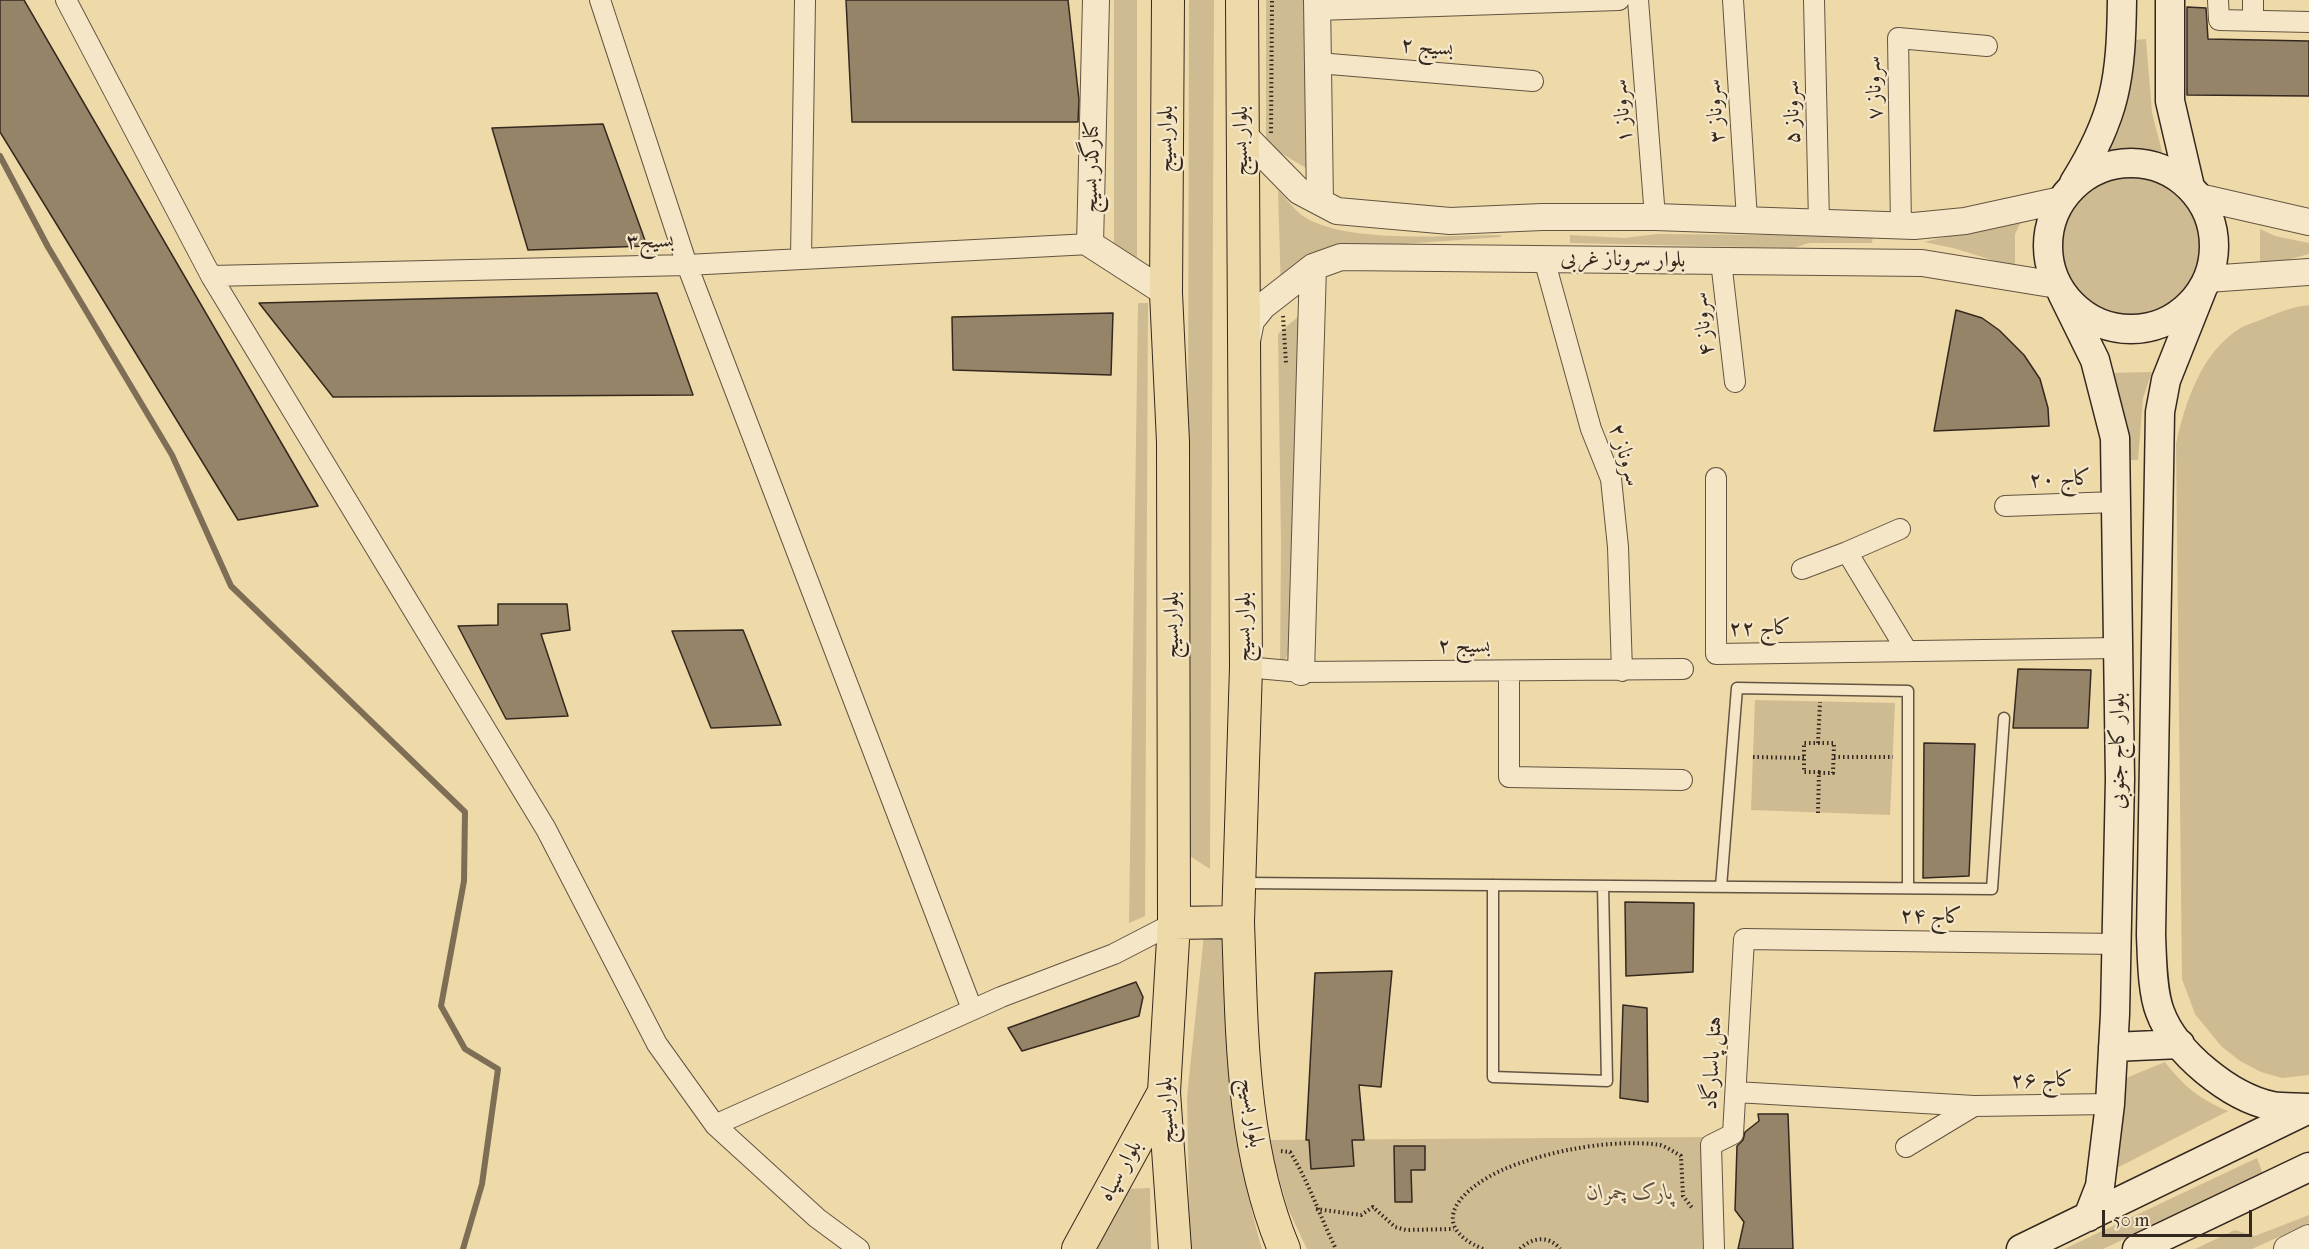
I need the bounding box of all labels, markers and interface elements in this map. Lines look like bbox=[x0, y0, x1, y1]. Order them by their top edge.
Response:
street label: بسیج ۲ bbox=[1400, 33, 1454, 63]
street label: سروناز ۷ bbox=[1861, 56, 1889, 120]
street label: سروناز ۱ bbox=[1607, 78, 1639, 144]
street label: سروناز ۳ bbox=[1701, 78, 1731, 144]
street label: سروناز ۵ bbox=[1779, 80, 1807, 144]
street label: بلواربسیج bbox=[1154, 105, 1180, 173]
street label: بلوار بسیج bbox=[1229, 106, 1255, 176]
street label: کنارگذر بسیج bbox=[1078, 121, 1106, 213]
street label: بسیج۳ bbox=[626, 228, 674, 256]
street label: بلوار سروناز غربی bbox=[1560, 246, 1686, 274]
street label: سروناز ۴ bbox=[1687, 291, 1721, 357]
street label: سروناز ۲ bbox=[1602, 420, 1646, 490]
street label: کاج ۲۰ bbox=[2029, 466, 2091, 494]
street label: بلواربسیج bbox=[1160, 591, 1186, 659]
street label: بلوار بسیج bbox=[1232, 592, 1258, 662]
street label: کاج ۲۲ bbox=[1729, 615, 1791, 643]
street label: بسیج ۲ bbox=[1438, 634, 1490, 660]
street label: بلوار کاج جنوبی bbox=[2106, 693, 2132, 809]
street label: کاج ۲۴ bbox=[1900, 903, 1962, 931]
street label: هتل پاسارگاد bbox=[1697, 1016, 1729, 1110]
street label: کاج ۲۶ bbox=[2011, 1067, 2073, 1095]
street label: بلواربسیج bbox=[1153, 1076, 1181, 1144]
street label: بلوار بسیج bbox=[1233, 1076, 1269, 1150]
street label: بلوار سپاه bbox=[1093, 1136, 1149, 1206]
park label: پارک چمران bbox=[1587, 1181, 1673, 1207]
scale bar bbox=[2105, 1198, 2255, 1236]
text: 50 m bbox=[2113, 1210, 2149, 1231]

